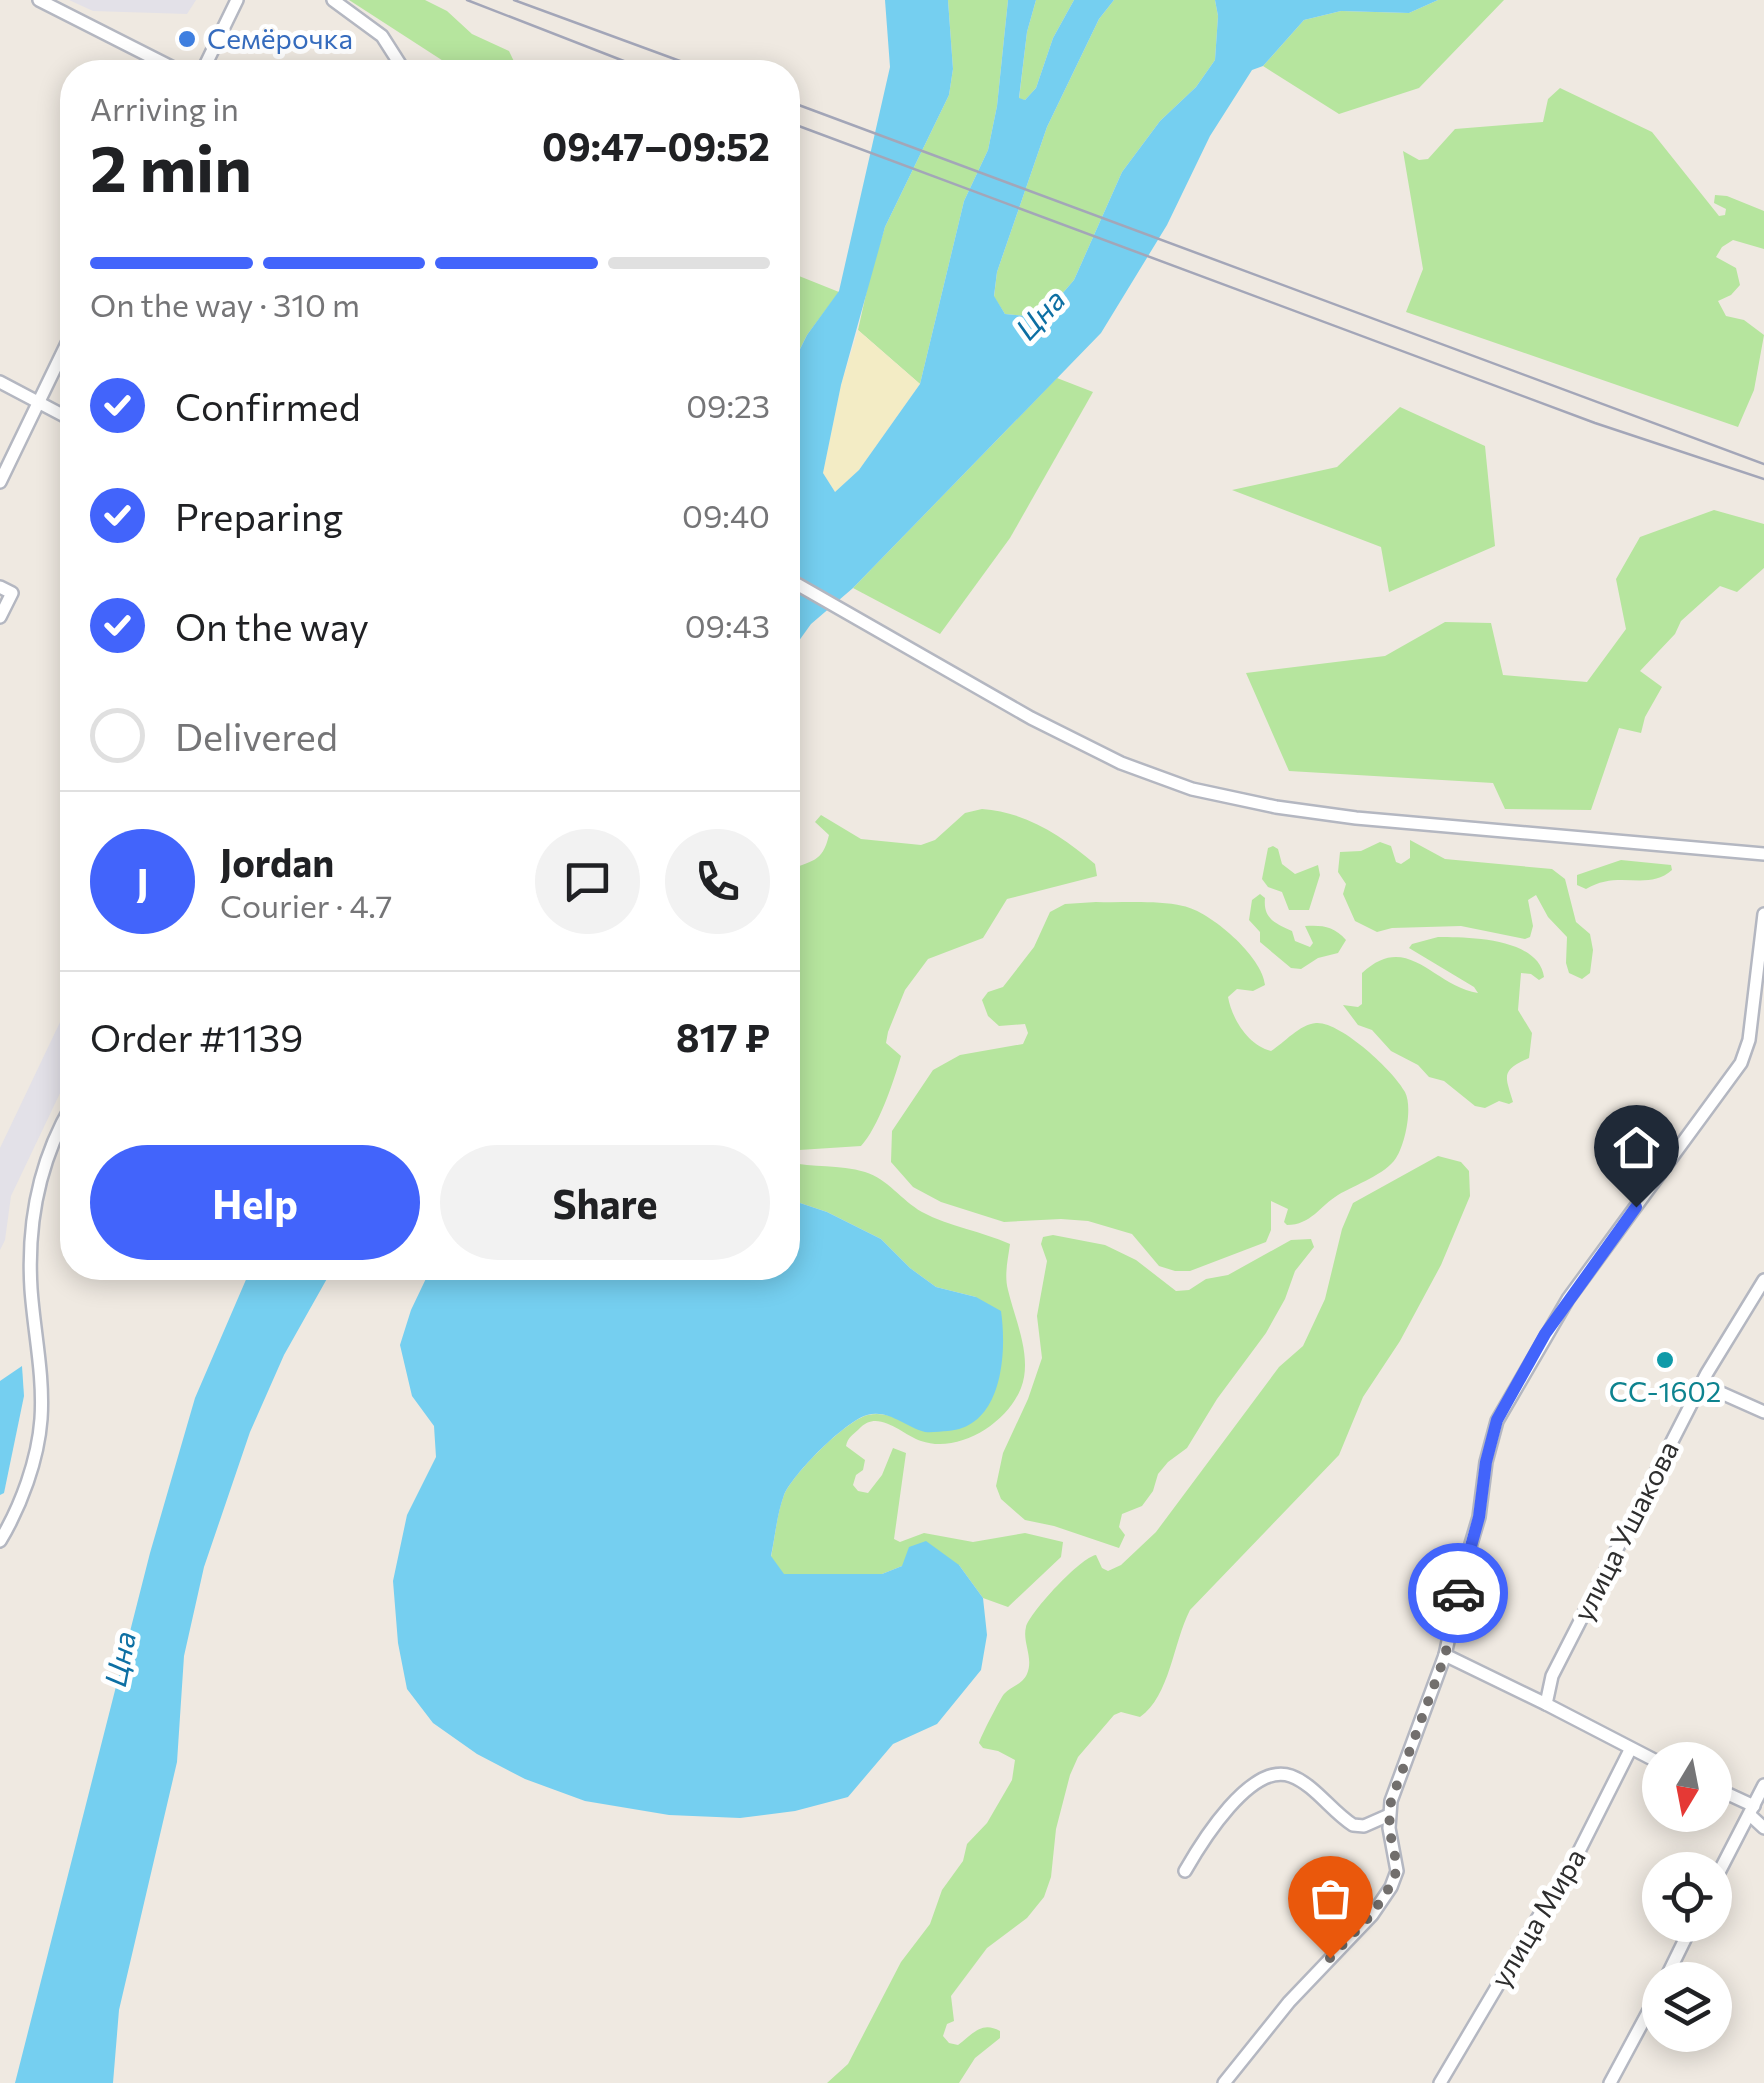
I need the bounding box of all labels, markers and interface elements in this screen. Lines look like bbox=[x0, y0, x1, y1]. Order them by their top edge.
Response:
place label: Семёрочка bbox=[207, 21, 353, 55]
marker: Семёрочка bbox=[176, 28, 198, 50]
text: Arriving in bbox=[90, 88, 239, 128]
text: 09:47–09:52 bbox=[542, 122, 770, 169]
text: 2 min bbox=[90, 126, 252, 205]
water label: Цна bbox=[1007, 280, 1072, 346]
text: On the way · 310 m bbox=[90, 284, 360, 324]
icon: check bbox=[90, 378, 145, 433]
text: Confirmed bbox=[175, 382, 361, 429]
text: 09:23 bbox=[686, 385, 770, 425]
icon: check bbox=[90, 488, 145, 543]
text: Preparing bbox=[175, 492, 343, 539]
text: 09:40 bbox=[682, 495, 770, 535]
icon: check bbox=[90, 598, 145, 653]
text: On the way bbox=[175, 602, 369, 649]
text: 09:43 bbox=[685, 605, 770, 645]
text: Delivered bbox=[175, 712, 338, 759]
button: chat bbox=[535, 829, 640, 934]
button: phone bbox=[665, 829, 770, 934]
text: Jordan bbox=[220, 838, 334, 885]
text: J bbox=[136, 858, 149, 905]
text: Courier · 4.7 bbox=[220, 885, 393, 925]
text: Order #1139 bbox=[90, 1013, 303, 1060]
text: 817 ₽ bbox=[676, 1013, 770, 1060]
pin bbox=[1594, 1105, 1679, 1208]
icon: home bbox=[1609, 1120, 1664, 1175]
button: Help bbox=[90, 1145, 420, 1260]
button: Share bbox=[440, 1145, 770, 1260]
marker: СС-1602 bbox=[1654, 1349, 1676, 1371]
place label: СС-1602 bbox=[1609, 1374, 1721, 1408]
street label: улица Ушакова bbox=[1565, 1435, 1685, 1626]
courier bbox=[1408, 1543, 1508, 1643]
icon: car bbox=[1431, 1566, 1486, 1621]
water label: Цна bbox=[95, 1628, 142, 1689]
north arrow bbox=[1642, 1742, 1732, 1832]
map controls bbox=[1642, 1742, 1732, 2052]
street label: улица Мира bbox=[1482, 1842, 1592, 1993]
button: locate bbox=[1642, 1852, 1732, 1942]
pin bbox=[1288, 1856, 1373, 1959]
icon: bag bbox=[1303, 1871, 1358, 1926]
button: layers bbox=[1642, 1962, 1732, 2052]

